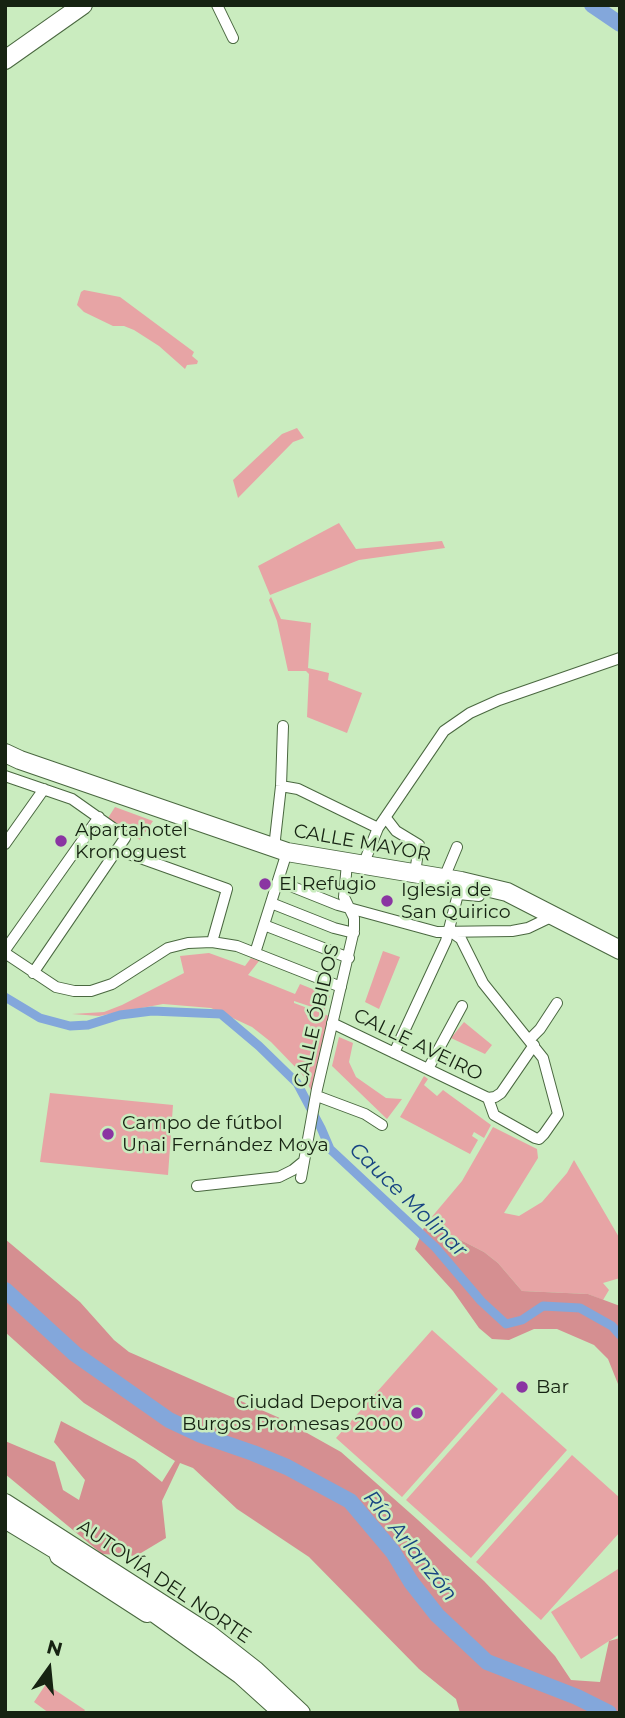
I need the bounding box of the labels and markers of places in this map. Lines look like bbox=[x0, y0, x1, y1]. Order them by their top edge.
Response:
place label: Apartahotel Kronoguest bbox=[75, 819, 188, 863]
marker: Apartahotel Kronoguest bbox=[53, 833, 69, 849]
place label: El Refugio bbox=[279, 873, 376, 895]
marker: El Refugio bbox=[257, 876, 273, 892]
place label: Iglesia de San Quirico bbox=[401, 879, 511, 923]
marker: Iglesia de San Quirico bbox=[379, 893, 395, 909]
place label: Campo de fútbol Unai Fernández Moya bbox=[122, 1112, 329, 1156]
marker: Campo de fútbol Unai Fernández Moya bbox=[100, 1126, 116, 1142]
place label: Bar bbox=[536, 1376, 569, 1398]
marker: Bar bbox=[514, 1379, 530, 1395]
place label: Ciudad Deportiva Burgos Promesas 2000 bbox=[182, 1391, 403, 1435]
marker: Ciudad Deportiva Burgos Promesas 2000 bbox=[409, 1405, 425, 1421]

